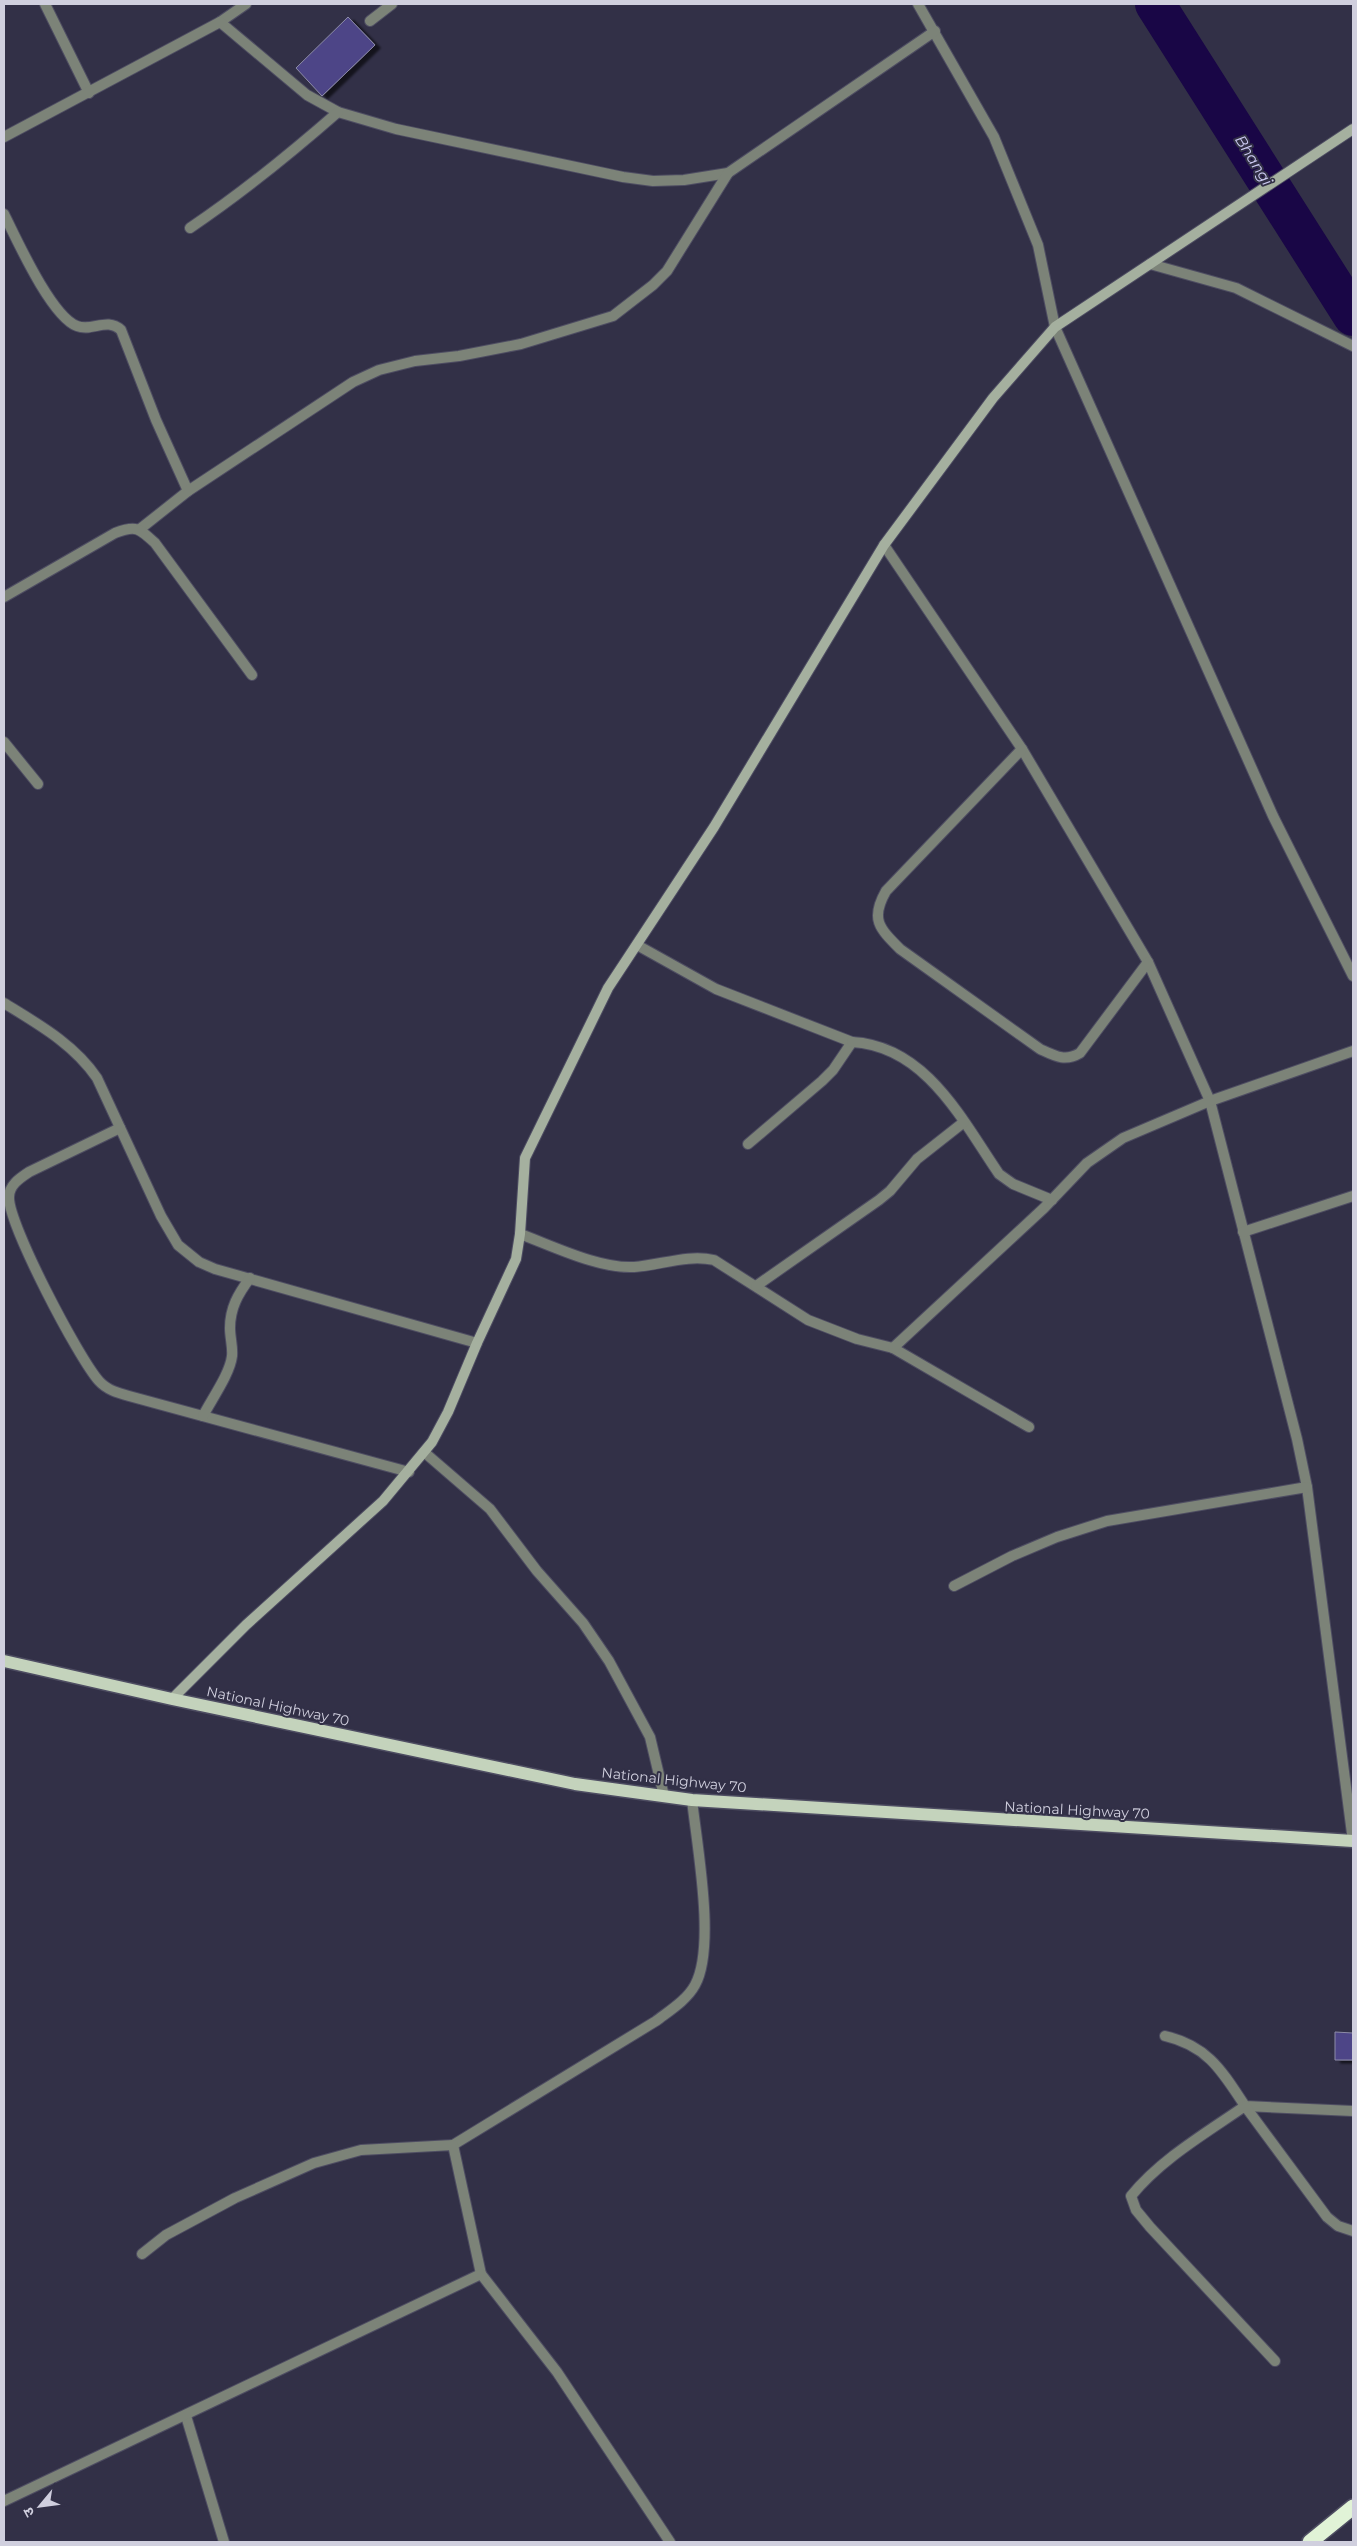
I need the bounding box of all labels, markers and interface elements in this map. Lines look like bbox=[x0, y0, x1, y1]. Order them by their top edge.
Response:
water label: Bhangi bbox=[1231, 131, 1277, 190]
street label: National Highway 70 bbox=[205, 1682, 351, 1730]
street label: National Highway 70 bbox=[601, 1763, 747, 1797]
street label: National Highway 70 bbox=[1004, 1797, 1150, 1823]
north arrow bbox=[15, 2481, 65, 2531]
text: उ bbox=[18, 2504, 38, 2520]

